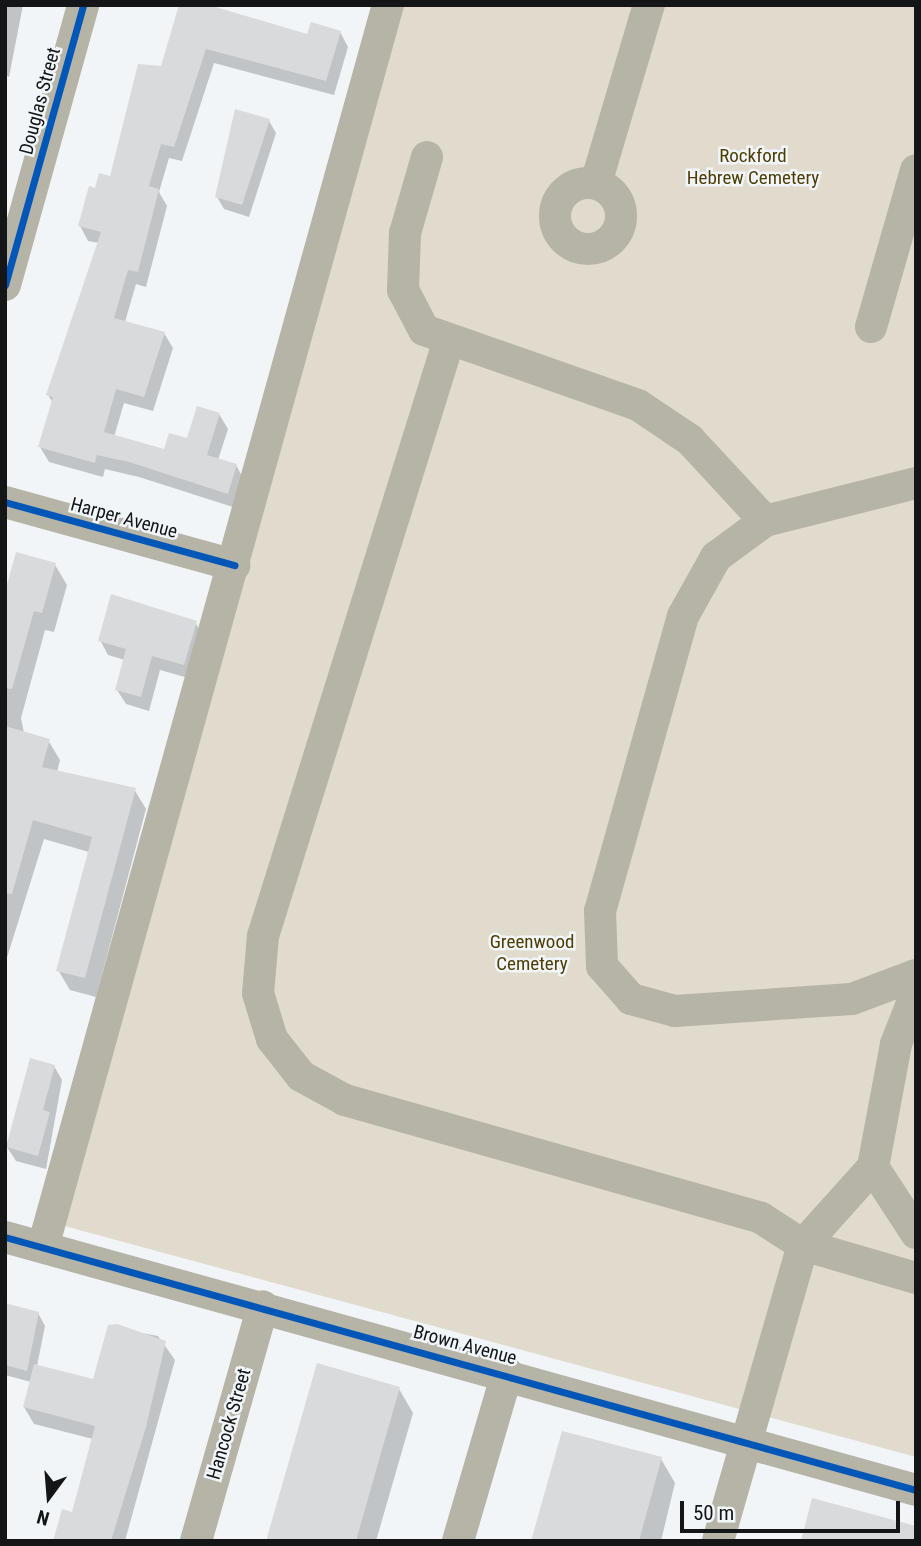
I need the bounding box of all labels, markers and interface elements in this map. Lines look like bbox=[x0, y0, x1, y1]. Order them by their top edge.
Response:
street label: Douglas Street bbox=[15, 45, 65, 157]
park label: Rockford Hebrew Cemetery bbox=[687, 145, 819, 189]
street label: Harper Avenue bbox=[68, 493, 180, 543]
park label: Greenwood Cemetery bbox=[490, 931, 574, 975]
street label: Brown Avenue bbox=[411, 1320, 519, 1370]
street label: Hancock Street bbox=[202, 1366, 256, 1482]
north arrow bbox=[14, 1462, 84, 1532]
scale bar bbox=[683, 1486, 904, 1530]
text: 50 m bbox=[693, 1501, 734, 1525]
text: N bbox=[34, 1505, 52, 1530]

